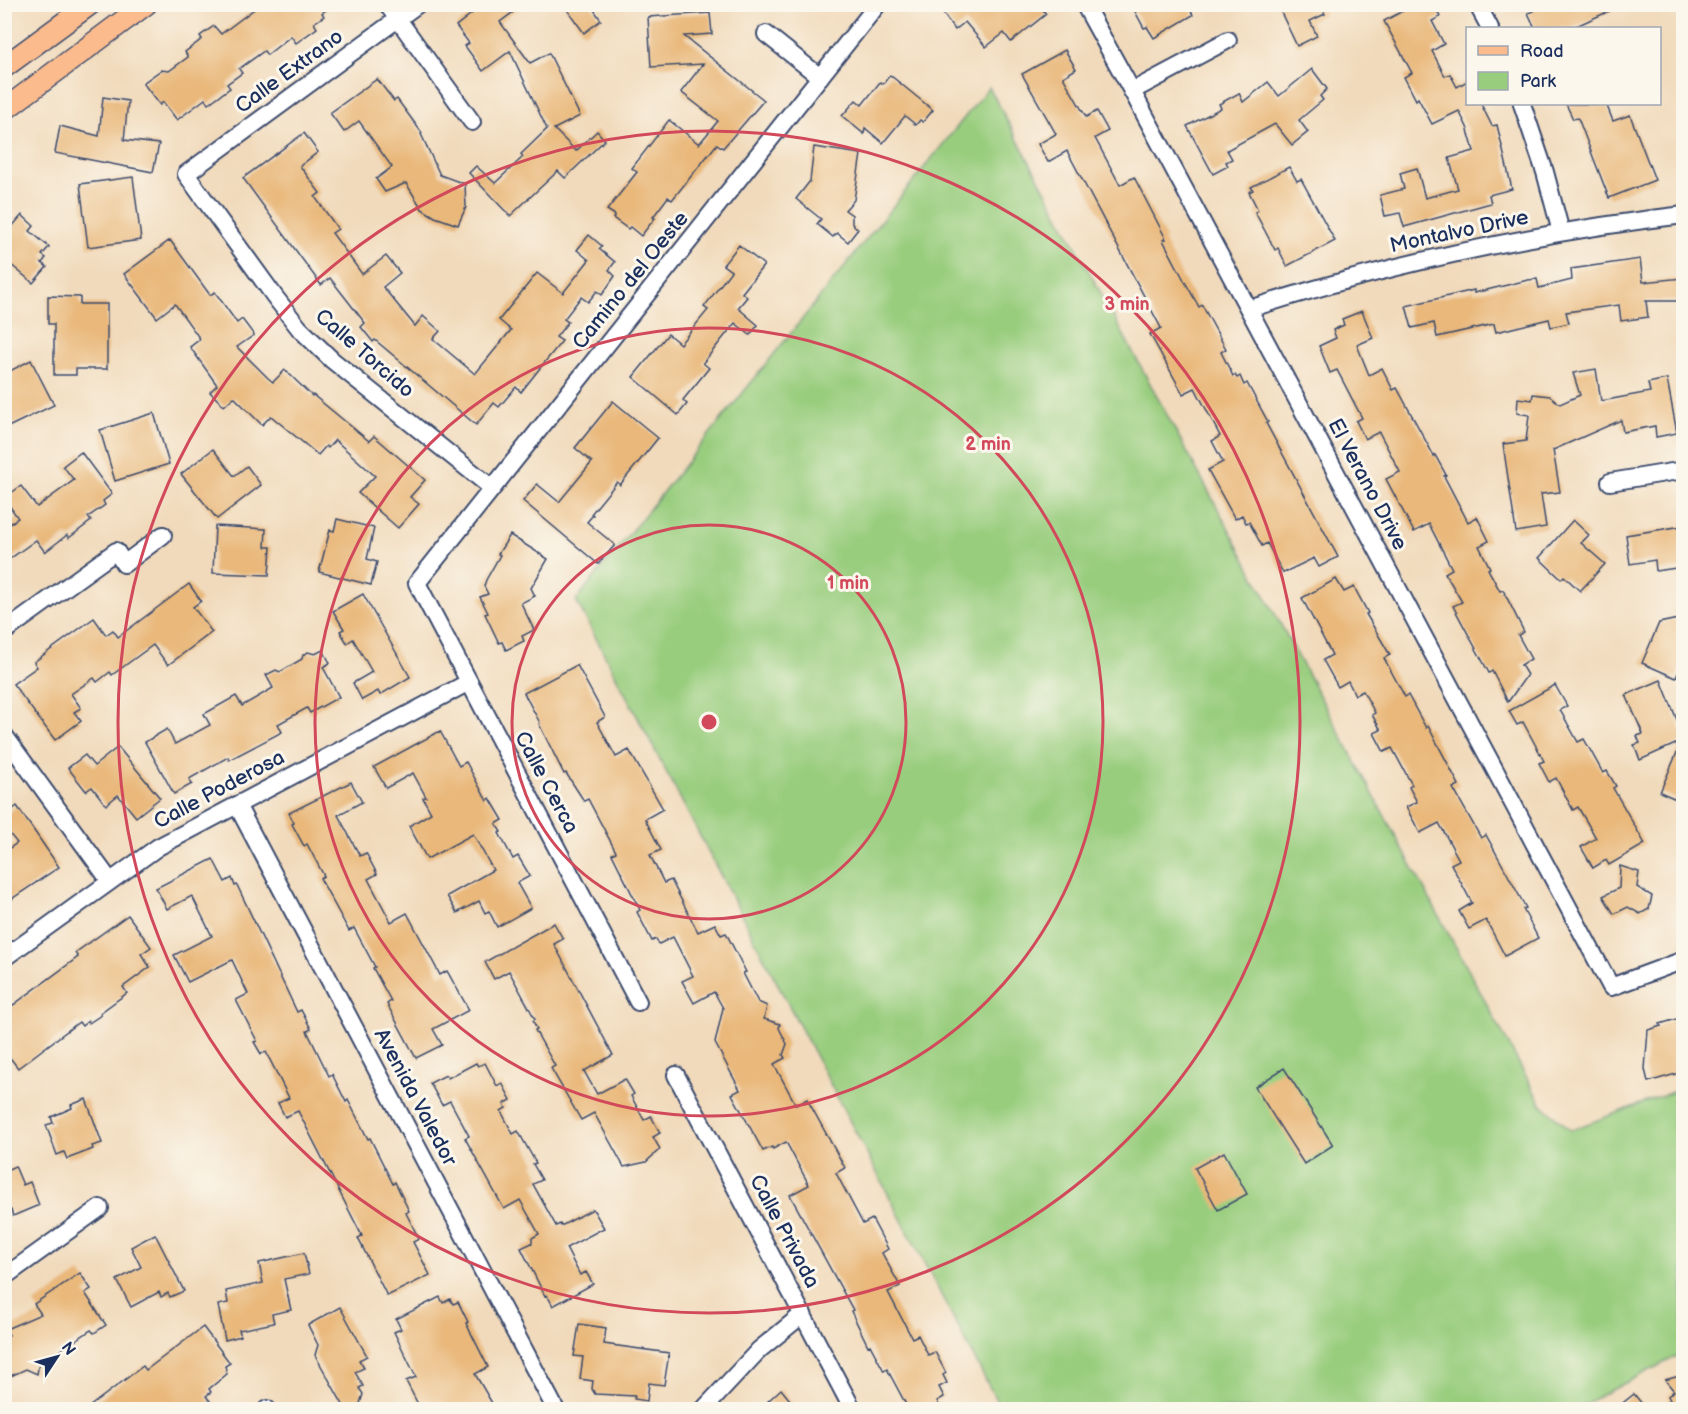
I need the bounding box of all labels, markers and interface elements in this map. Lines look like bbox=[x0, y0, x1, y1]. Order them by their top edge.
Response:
street label: Calle Extrano bbox=[231, 24, 348, 119]
legend bbox=[1466, 27, 1661, 105]
text: Road bbox=[1520, 41, 1564, 62]
text: Park bbox=[1520, 71, 1556, 92]
street label: Montalvo Drive bbox=[1387, 205, 1531, 258]
street label: Camino del Oeste bbox=[567, 206, 694, 354]
text: 3 min bbox=[1104, 294, 1150, 315]
street label: Calle Torcido bbox=[310, 304, 419, 403]
street label: El Verano Drive bbox=[1322, 414, 1413, 554]
text: 2 min bbox=[965, 434, 1011, 455]
text: 1 min bbox=[827, 573, 869, 594]
centre of rings bbox=[699, 712, 719, 732]
street label: Calle Cerca bbox=[509, 727, 584, 837]
street label: Calle Poderosa bbox=[150, 745, 289, 834]
street label: Avenida Valedor bbox=[369, 1024, 462, 1171]
street label: Calle Privada bbox=[744, 1170, 825, 1292]
north arrow bbox=[27, 1327, 87, 1387]
text: N bbox=[57, 1339, 79, 1360]

